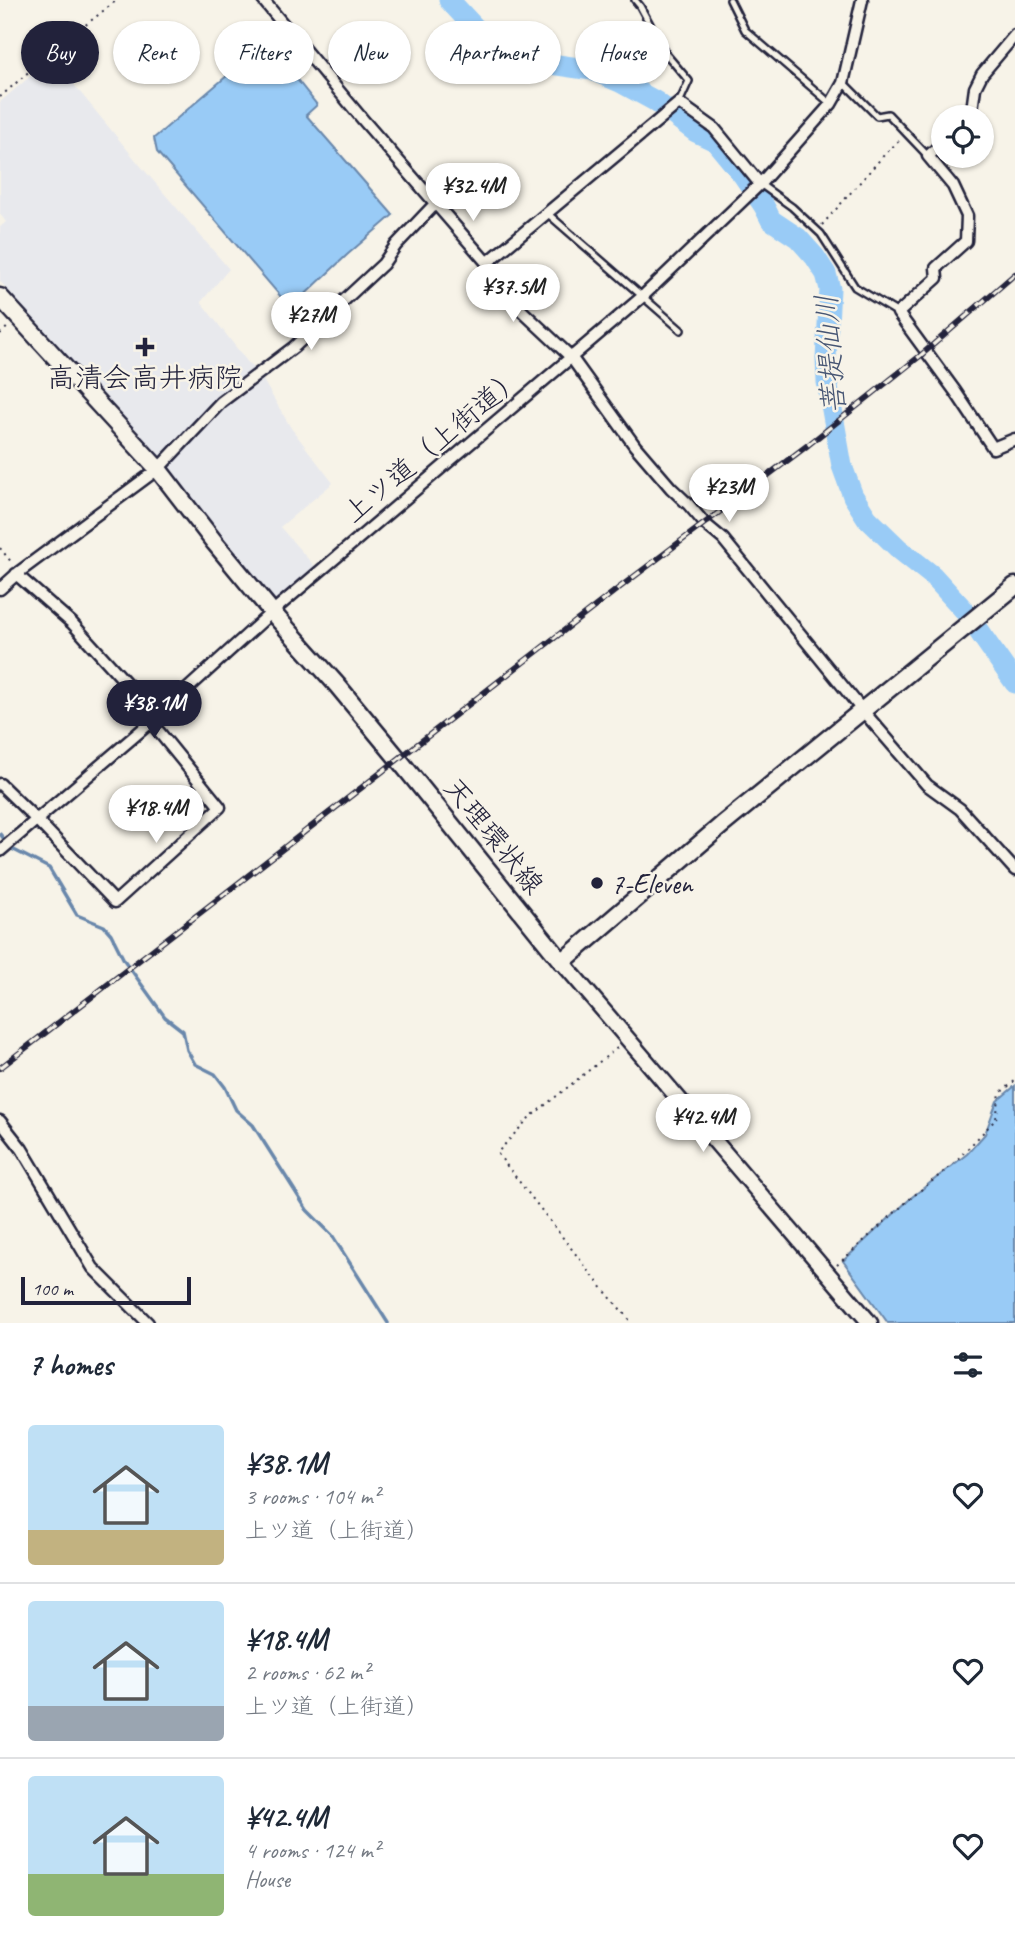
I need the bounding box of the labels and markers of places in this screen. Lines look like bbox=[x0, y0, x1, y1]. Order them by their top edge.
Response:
pin: ¥32.4M bbox=[416, 164, 530, 223]
pin: ¥37.5M bbox=[456, 264, 570, 324]
pin: ¥27M bbox=[270, 292, 352, 352]
marker: 高清会高井病院 bbox=[135, 337, 155, 357]
place label: 高清会高井病院 bbox=[47, 360, 243, 395]
pin: ¥23M bbox=[688, 464, 770, 524]
pin: ¥38.1M bbox=[97, 680, 211, 740]
pin: ¥18.4M bbox=[99, 786, 213, 845]
place label: 7-Eleven bbox=[611, 866, 694, 901]
marker: 7-Eleven bbox=[589, 875, 605, 891]
pin: ¥42.4M bbox=[646, 1094, 760, 1154]

